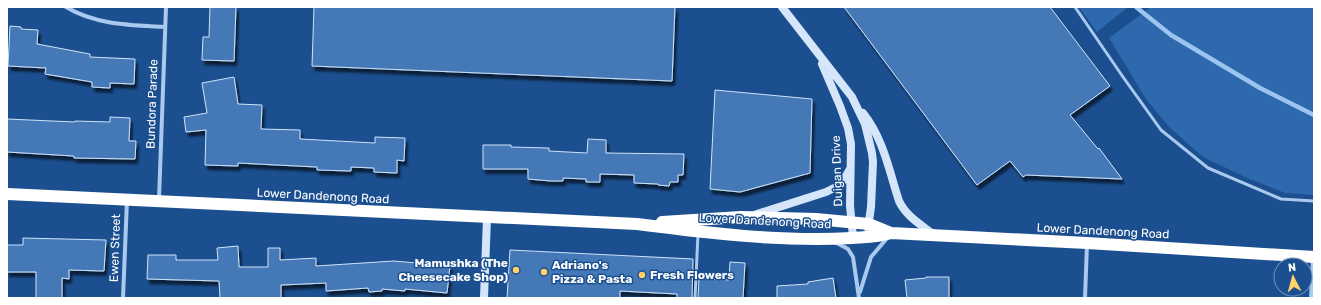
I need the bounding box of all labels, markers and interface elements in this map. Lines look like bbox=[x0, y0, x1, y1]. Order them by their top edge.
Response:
street label: Bundora Parade bbox=[143, 59, 161, 149]
street label: Duigan Drive bbox=[829, 135, 845, 207]
street label: Lower Dandenong Road bbox=[256, 186, 390, 206]
street label: Lower Dandenong Road bbox=[698, 211, 832, 231]
street label: Ewen Street bbox=[107, 213, 123, 282]
street label: Lower Dandenong Road bbox=[1036, 221, 1170, 241]
place label: Mamushka (The Cheesecake Shop) bbox=[398, 256, 508, 284]
north arrow bbox=[1273, 257, 1313, 297]
place label: Adriano's Pizza & Pasta bbox=[552, 258, 632, 286]
text: N bbox=[1287, 261, 1297, 274]
marker: Mamushka (The Cheesecake Shop) bbox=[511, 265, 521, 275]
marker: Adriano's Pizza & Pasta bbox=[539, 267, 549, 277]
place label: Fresh Flowers bbox=[650, 268, 734, 282]
marker: Fresh Flowers bbox=[637, 270, 647, 280]

